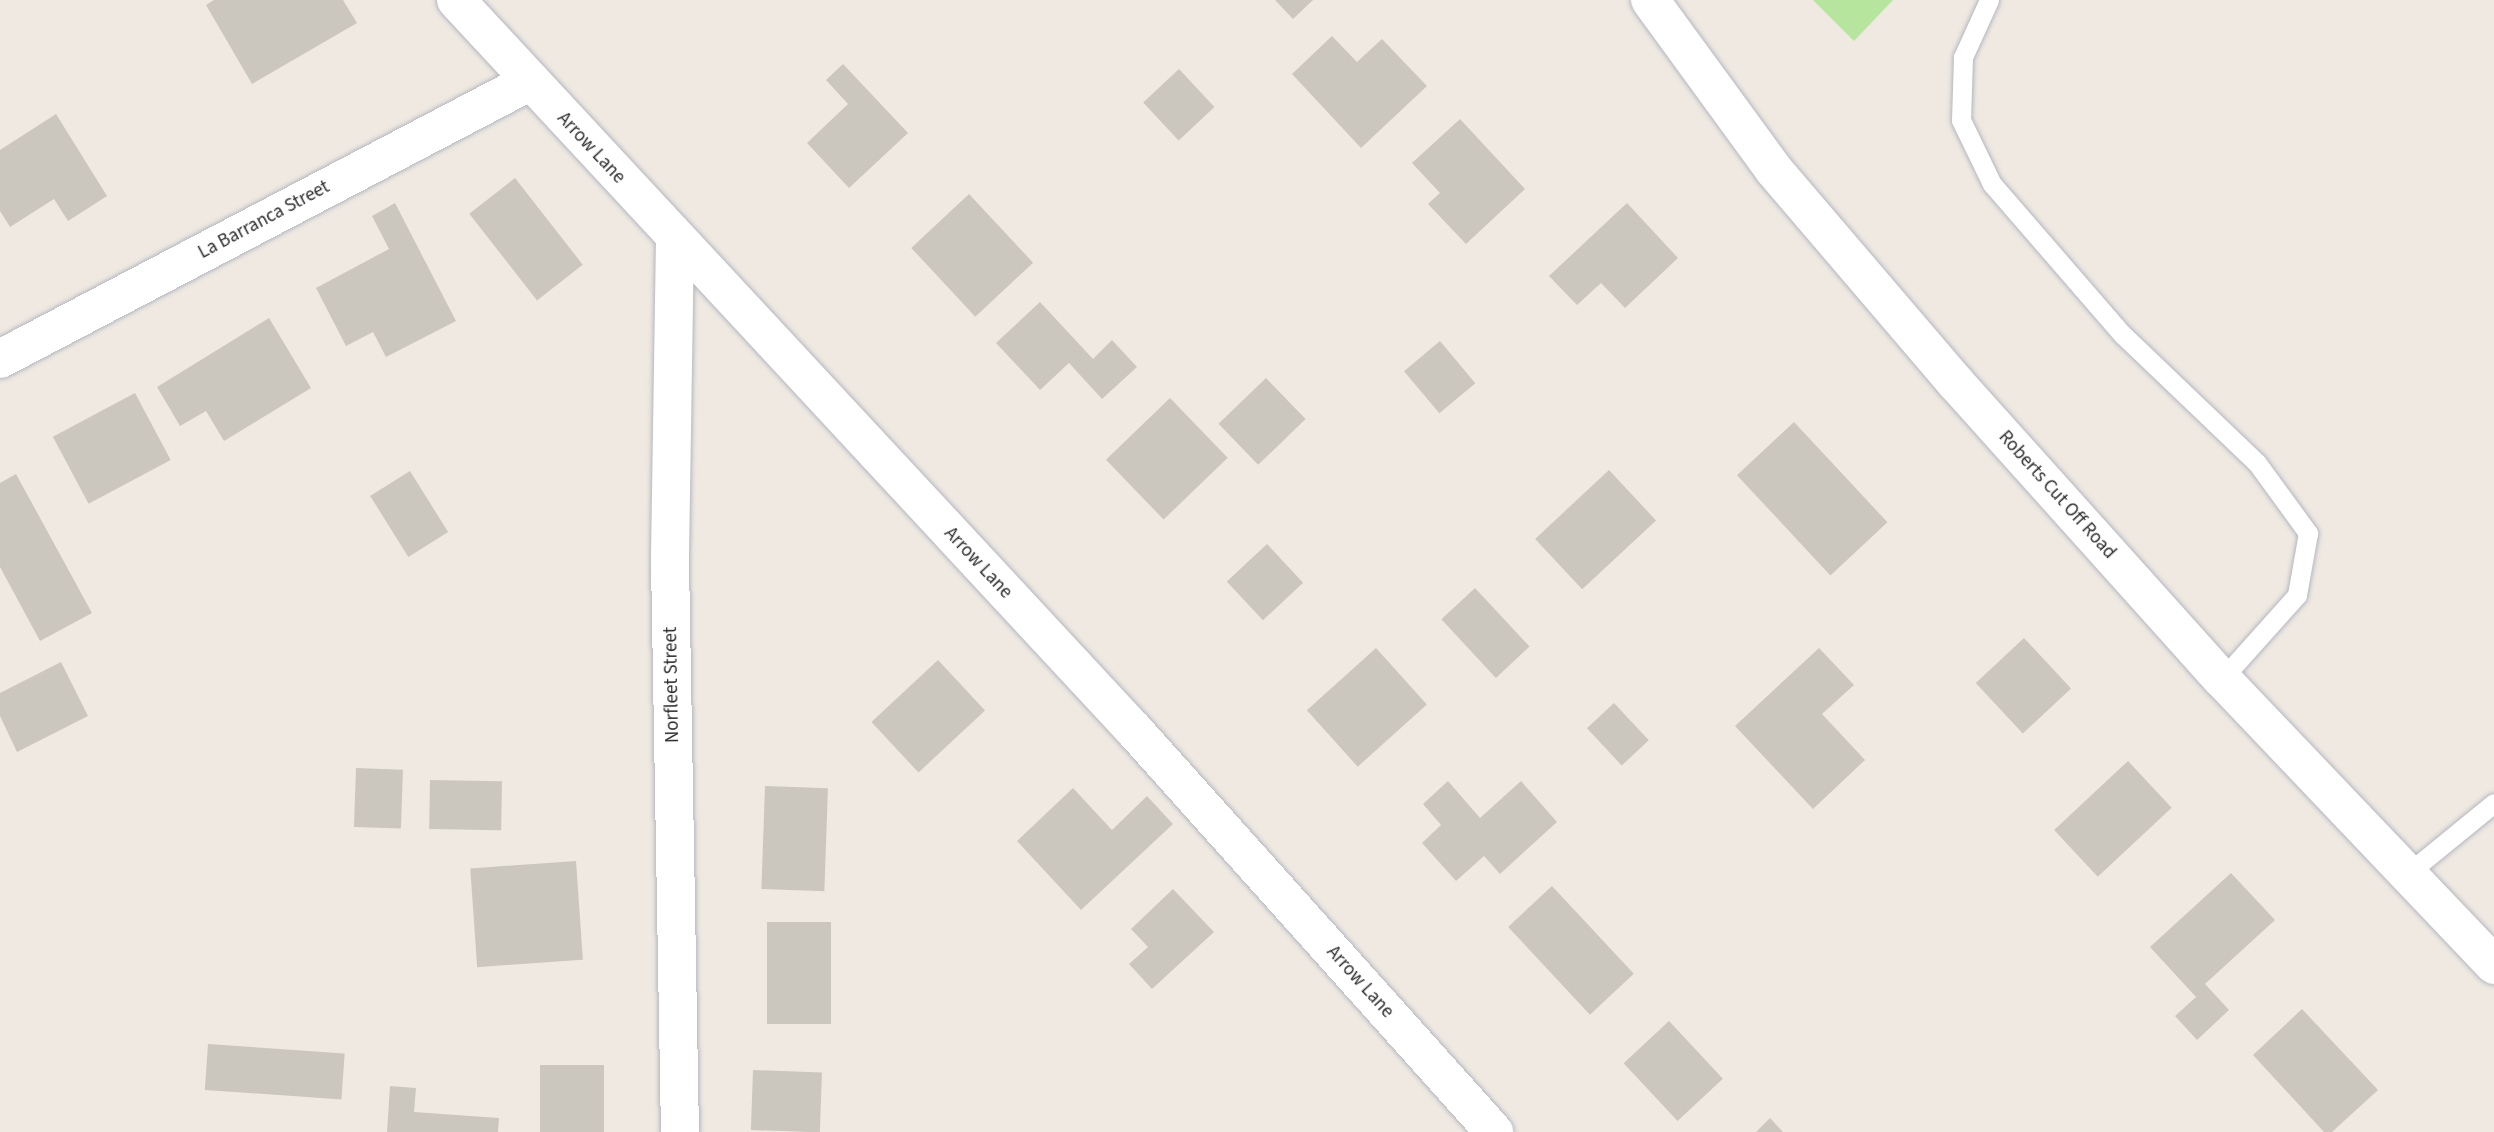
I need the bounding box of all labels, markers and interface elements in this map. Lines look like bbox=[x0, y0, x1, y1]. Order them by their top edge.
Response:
street label: Arrow Lane bbox=[552, 107, 630, 189]
street label: La Barranca Street bbox=[194, 176, 334, 264]
street label: Roberts Cut Off Road bbox=[1993, 426, 2121, 564]
street label: Arrow Lane bbox=[939, 522, 1017, 604]
street label: Norfleet Street bbox=[660, 627, 684, 743]
street label: Arrow Lane bbox=[1322, 941, 1398, 1023]

